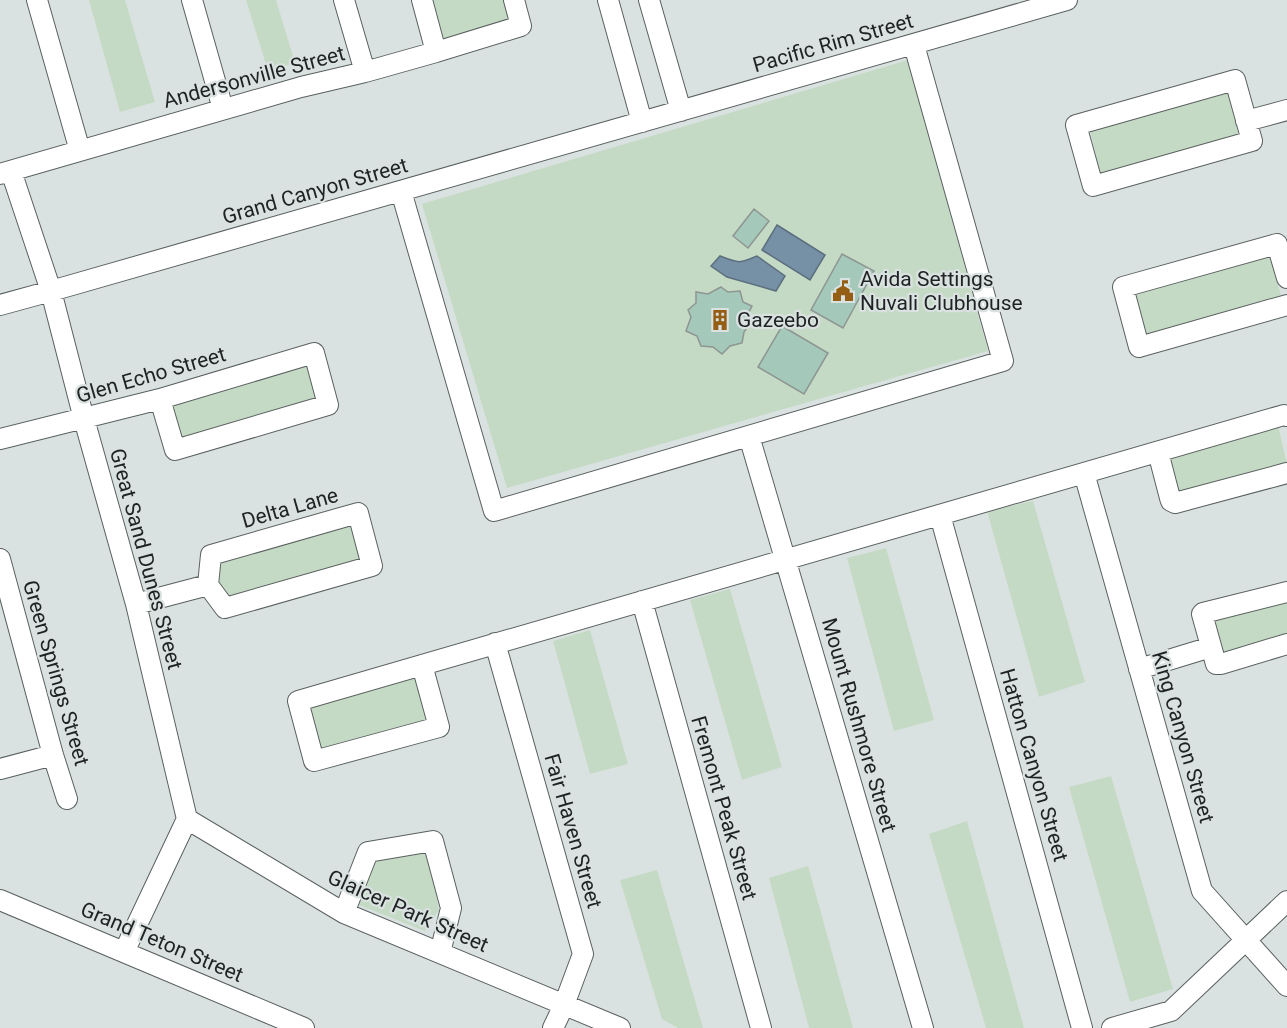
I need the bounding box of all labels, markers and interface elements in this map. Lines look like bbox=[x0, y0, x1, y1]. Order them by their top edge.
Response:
street label: Pacific Rim Street bbox=[750, 9, 916, 77]
street label: Andersonville Street bbox=[161, 41, 348, 113]
street label: Grand Canyon Street bbox=[220, 153, 411, 229]
place label: Avida Settings Nuvali Clubhouse bbox=[860, 267, 1023, 315]
public building icon: Avida Settings Nuvali Clubhouse bbox=[831, 279, 855, 303]
building icon: Gazeebo bbox=[708, 308, 732, 332]
place label: Gazeebo bbox=[737, 308, 819, 332]
street label: Glen Echo Street bbox=[74, 342, 229, 408]
street label: Great Sand Dunes Street bbox=[105, 446, 187, 672]
street label: Delta Lane bbox=[239, 483, 341, 533]
street label: Green Springs Street bbox=[18, 578, 94, 769]
street label: Mount Rushmore Street bbox=[817, 615, 901, 835]
street label: King Canyon Street bbox=[1147, 648, 1219, 826]
street label: Hatton Canyon Street bbox=[995, 666, 1073, 864]
street label: Fremont Peak Street bbox=[686, 713, 762, 903]
street label: Fair Haven Street bbox=[539, 751, 607, 911]
street label: Glaicer Park Street bbox=[324, 865, 492, 957]
street label: Grand Teton Street bbox=[77, 897, 247, 987]

